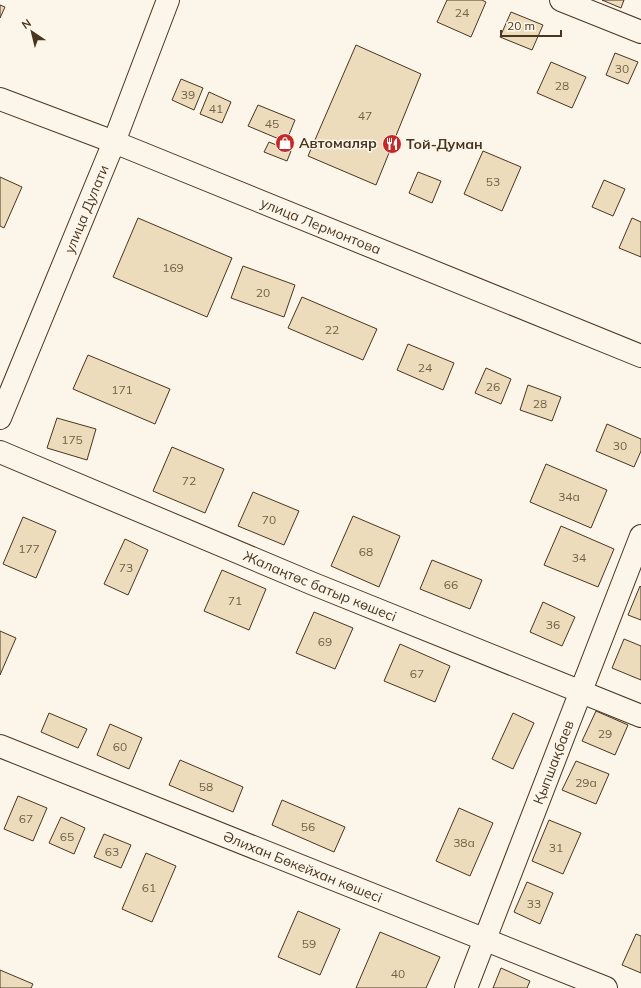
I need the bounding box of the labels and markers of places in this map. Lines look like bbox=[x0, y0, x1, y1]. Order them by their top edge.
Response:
shop icon: Автомаляр bbox=[274, 132, 296, 154]
restaurant icon: Той-Думан bbox=[381, 133, 403, 155]
place label: Автомаляр bbox=[299, 134, 377, 152]
place label: Той-Думан bbox=[406, 135, 483, 153]

